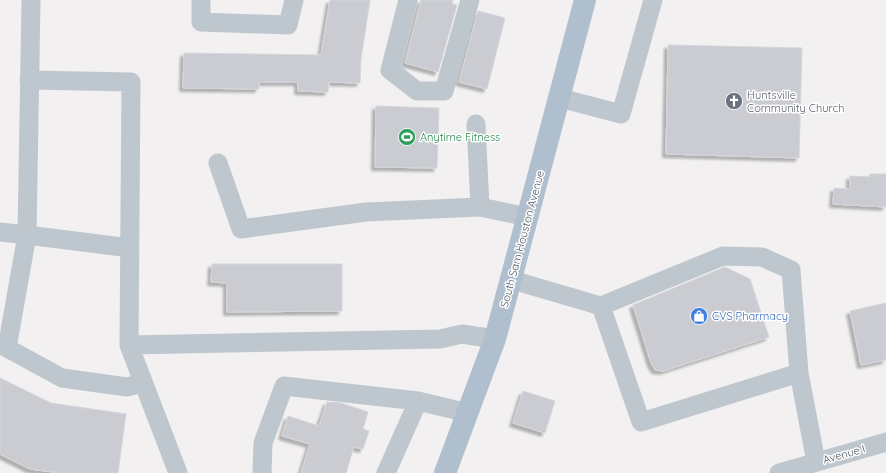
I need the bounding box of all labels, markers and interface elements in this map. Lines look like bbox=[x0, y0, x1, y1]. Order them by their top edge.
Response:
place label: Huntsville Community Church bbox=[747, 88, 844, 115]
church icon: Huntsville Community Church bbox=[724, 91, 744, 111]
sports icon: Anytime Fitness bbox=[397, 127, 417, 147]
place label: Anytime Fitness bbox=[420, 130, 500, 144]
street label: South Sam Houston Avenue bbox=[497, 169, 547, 309]
shop icon: CVS Pharmacy bbox=[689, 306, 709, 326]
place label: CVS Pharmacy bbox=[712, 309, 788, 323]
street label: Avenue I bbox=[821, 441, 867, 467]

